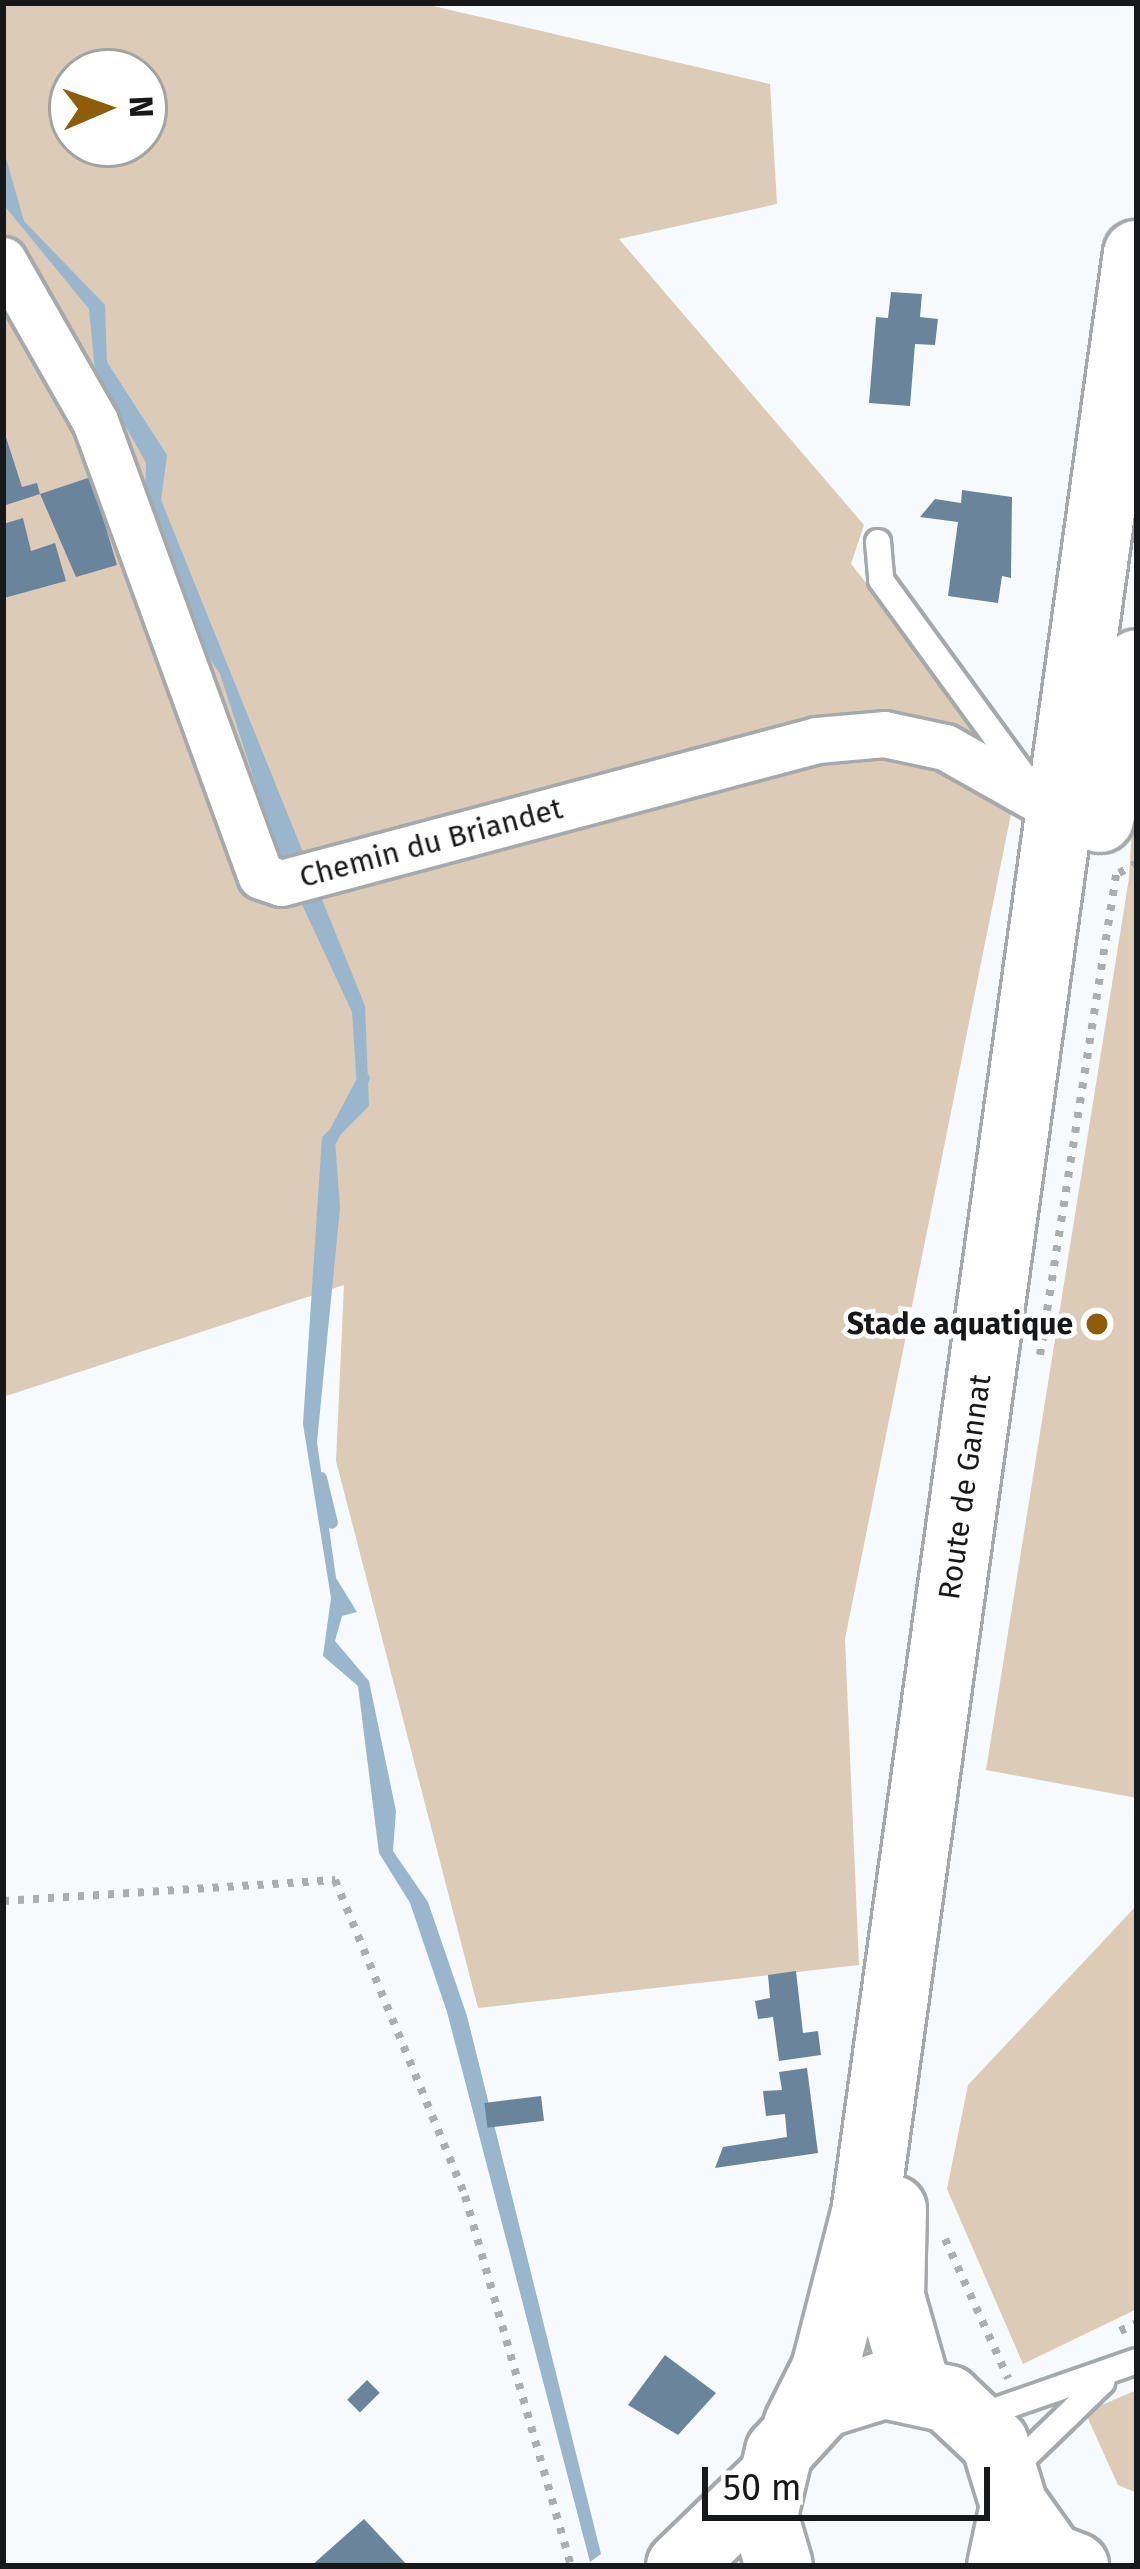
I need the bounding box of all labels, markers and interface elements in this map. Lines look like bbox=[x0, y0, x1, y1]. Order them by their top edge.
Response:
north arrow bbox=[48, 48, 168, 168]
text: N bbox=[121, 95, 161, 118]
street label: Chemin du Briandet bbox=[296, 791, 566, 895]
place label: Stade aquatique bbox=[847, 1306, 1073, 1342]
marker: Stade aquatique bbox=[1084, 1311, 1110, 1337]
street label: Route de Gannat bbox=[931, 1372, 999, 1602]
scale bar bbox=[708, 2443, 996, 2517]
text: 50 m bbox=[723, 2466, 802, 2510]

